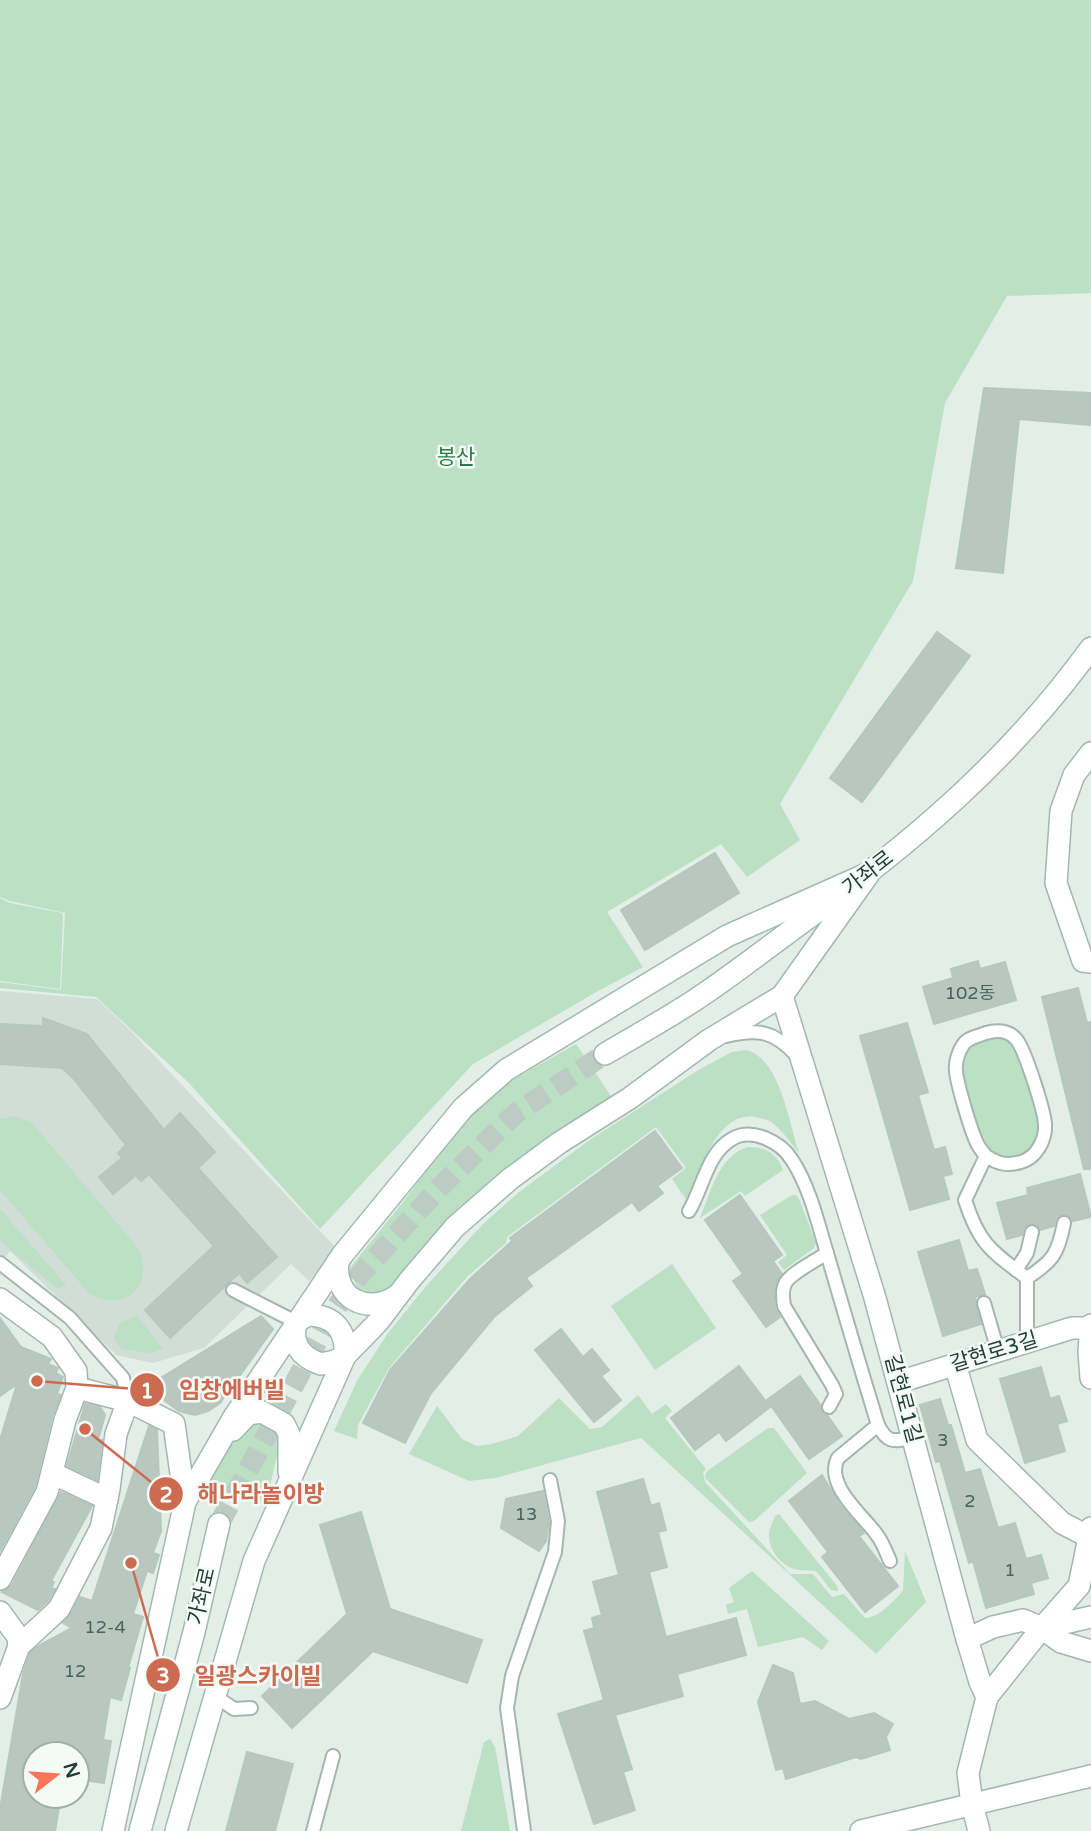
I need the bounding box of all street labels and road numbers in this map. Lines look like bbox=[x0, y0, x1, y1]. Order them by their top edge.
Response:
street label: 가좌로 bbox=[837, 845, 899, 901]
street label: 갈현로3길 bbox=[947, 1327, 1041, 1377]
street label: 갈현로1길 bbox=[879, 1352, 927, 1446]
street label: 가좌로 bbox=[183, 1565, 221, 1627]

